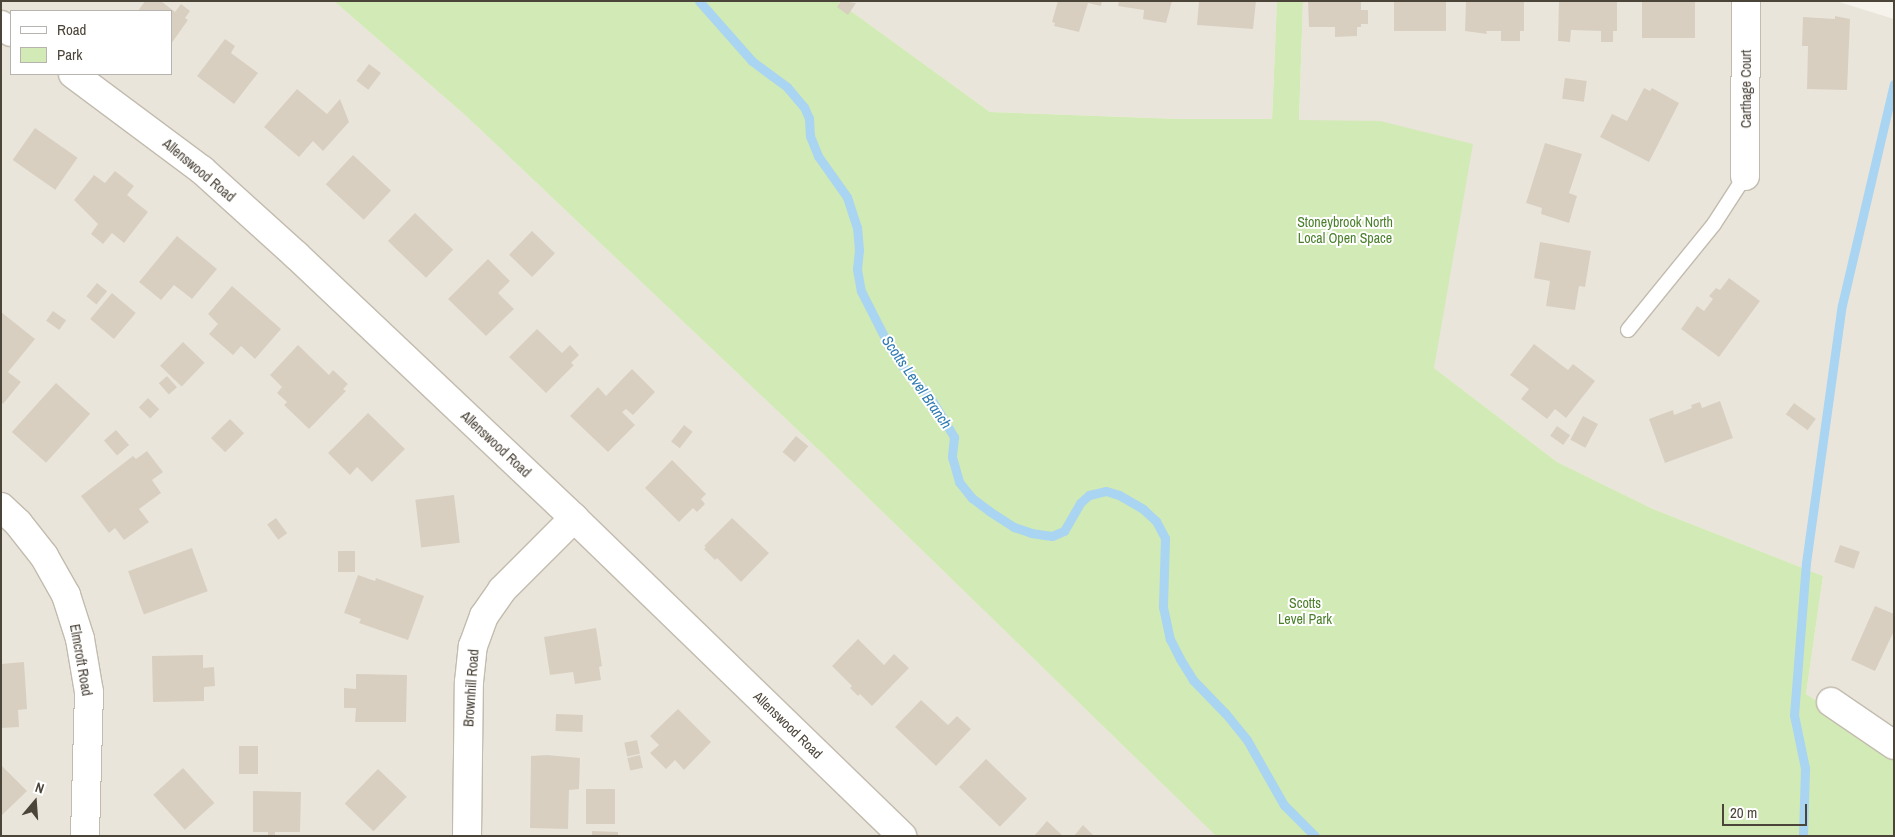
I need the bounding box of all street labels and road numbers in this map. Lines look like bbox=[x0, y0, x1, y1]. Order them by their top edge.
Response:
street label: Carthage Court bbox=[1738, 50, 1754, 128]
street label: Allenswood Road bbox=[159, 135, 239, 205]
street label: Allenswood Road bbox=[458, 407, 534, 481]
street label: Elmcroft Road bbox=[66, 623, 96, 697]
street label: Brownhill Road bbox=[460, 649, 482, 727]
street label: Allenswood Road bbox=[750, 688, 826, 762]

